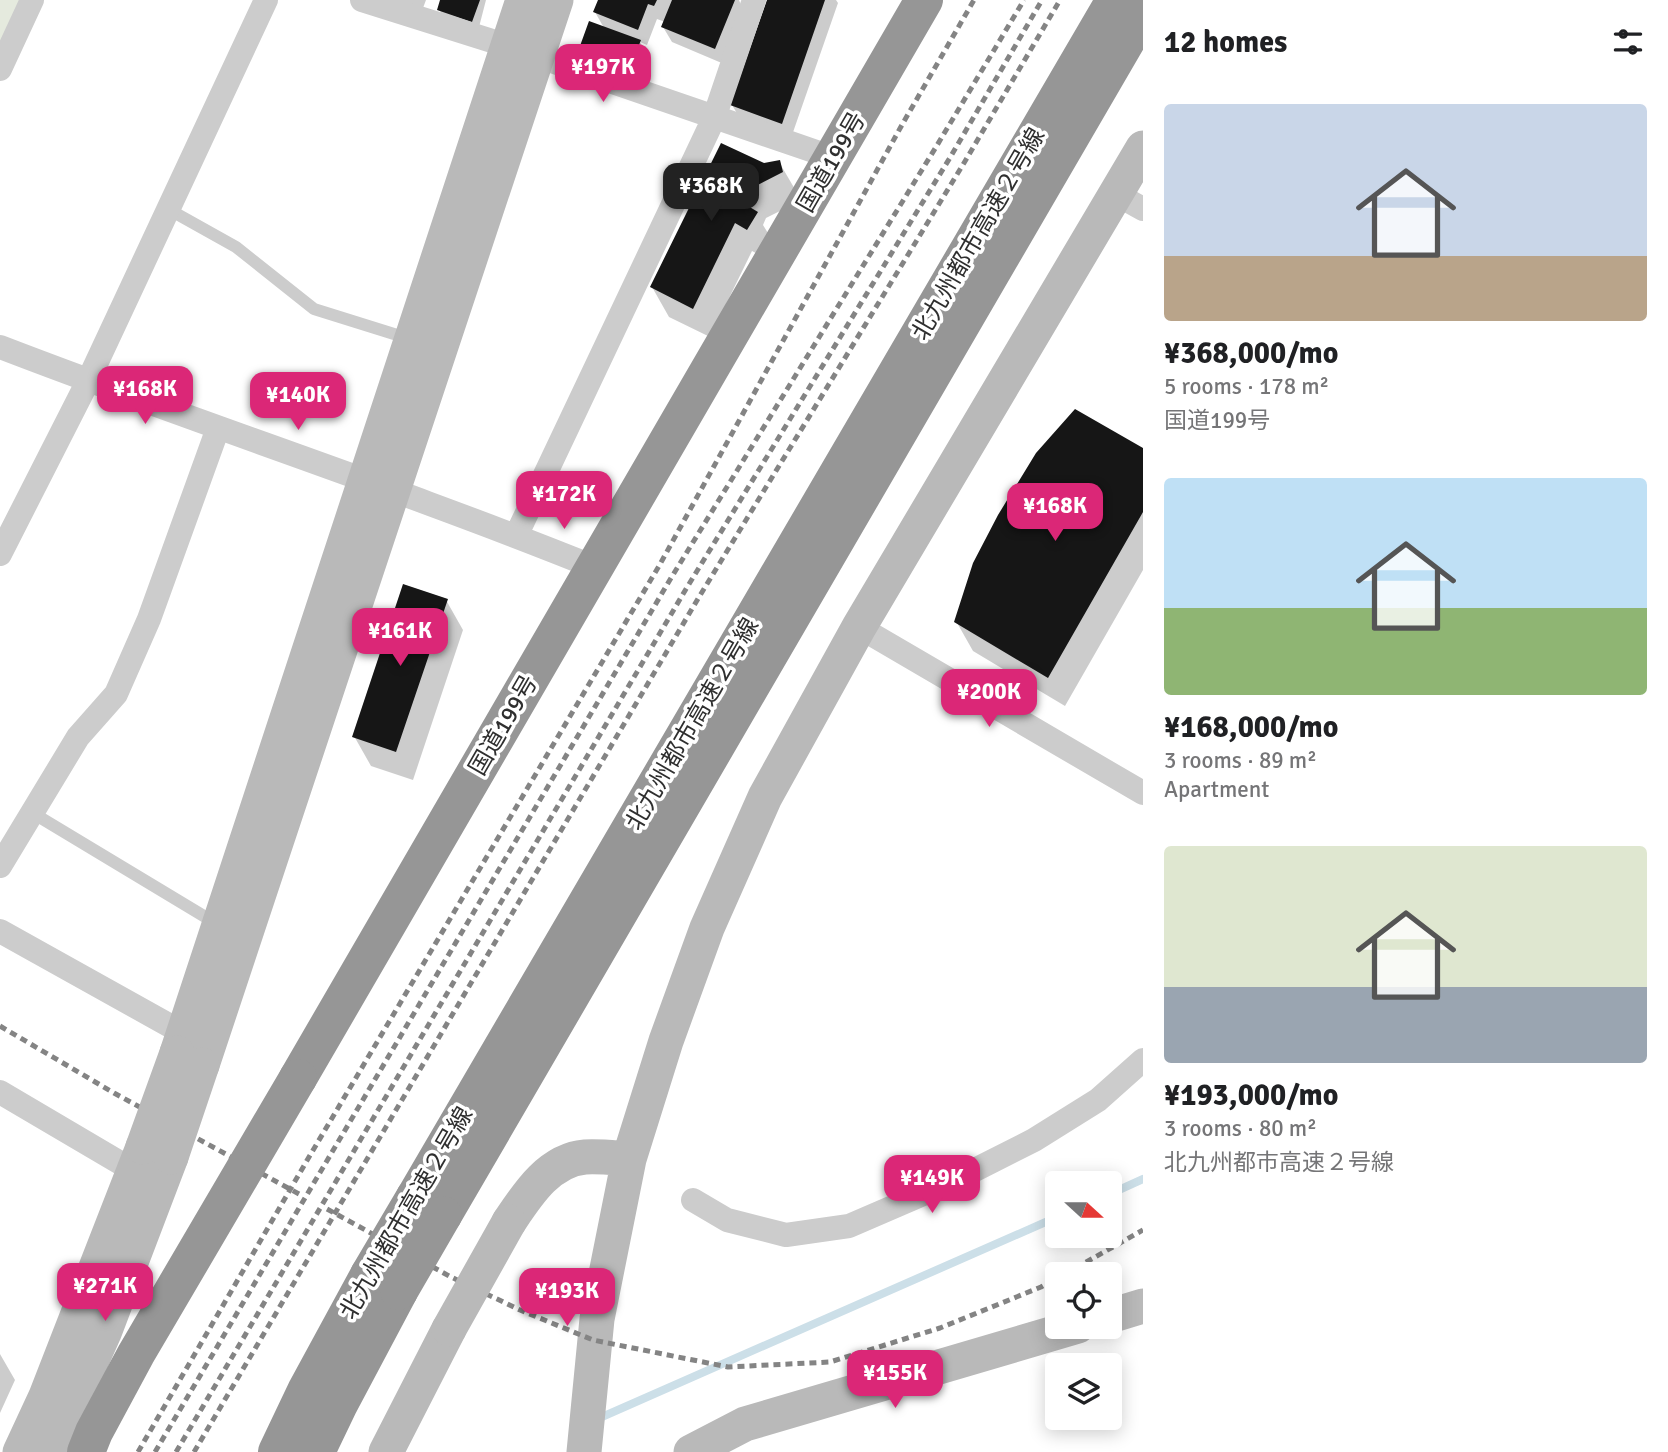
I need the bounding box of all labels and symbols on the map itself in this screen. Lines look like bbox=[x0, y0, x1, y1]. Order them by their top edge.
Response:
pin: ¥197K bbox=[554, 44, 652, 104]
street label: 国道199号 bbox=[790, 106, 872, 218]
street label: 北九州都市高速２号線 bbox=[905, 123, 1051, 345]
pin: ¥368K bbox=[662, 164, 760, 223]
pin: ¥168K bbox=[96, 366, 194, 426]
pin: ¥140K bbox=[249, 372, 347, 432]
pin: ¥172K bbox=[515, 472, 613, 531]
pin: ¥168K bbox=[1006, 484, 1104, 543]
pin: ¥161K bbox=[351, 608, 449, 668]
street label: 北九州都市高速２号線 bbox=[619, 613, 765, 835]
street label: 国道199号 bbox=[462, 669, 544, 781]
pin: ¥200K bbox=[940, 670, 1038, 729]
street label: 北九州都市高速２号線 bbox=[333, 1102, 479, 1324]
pin: ¥149K bbox=[883, 1156, 981, 1215]
north arrow bbox=[1045, 1171, 1122, 1248]
pin: ¥271K bbox=[56, 1264, 154, 1323]
pin: ¥193K bbox=[518, 1268, 616, 1328]
pin: ¥155K bbox=[846, 1350, 944, 1410]

